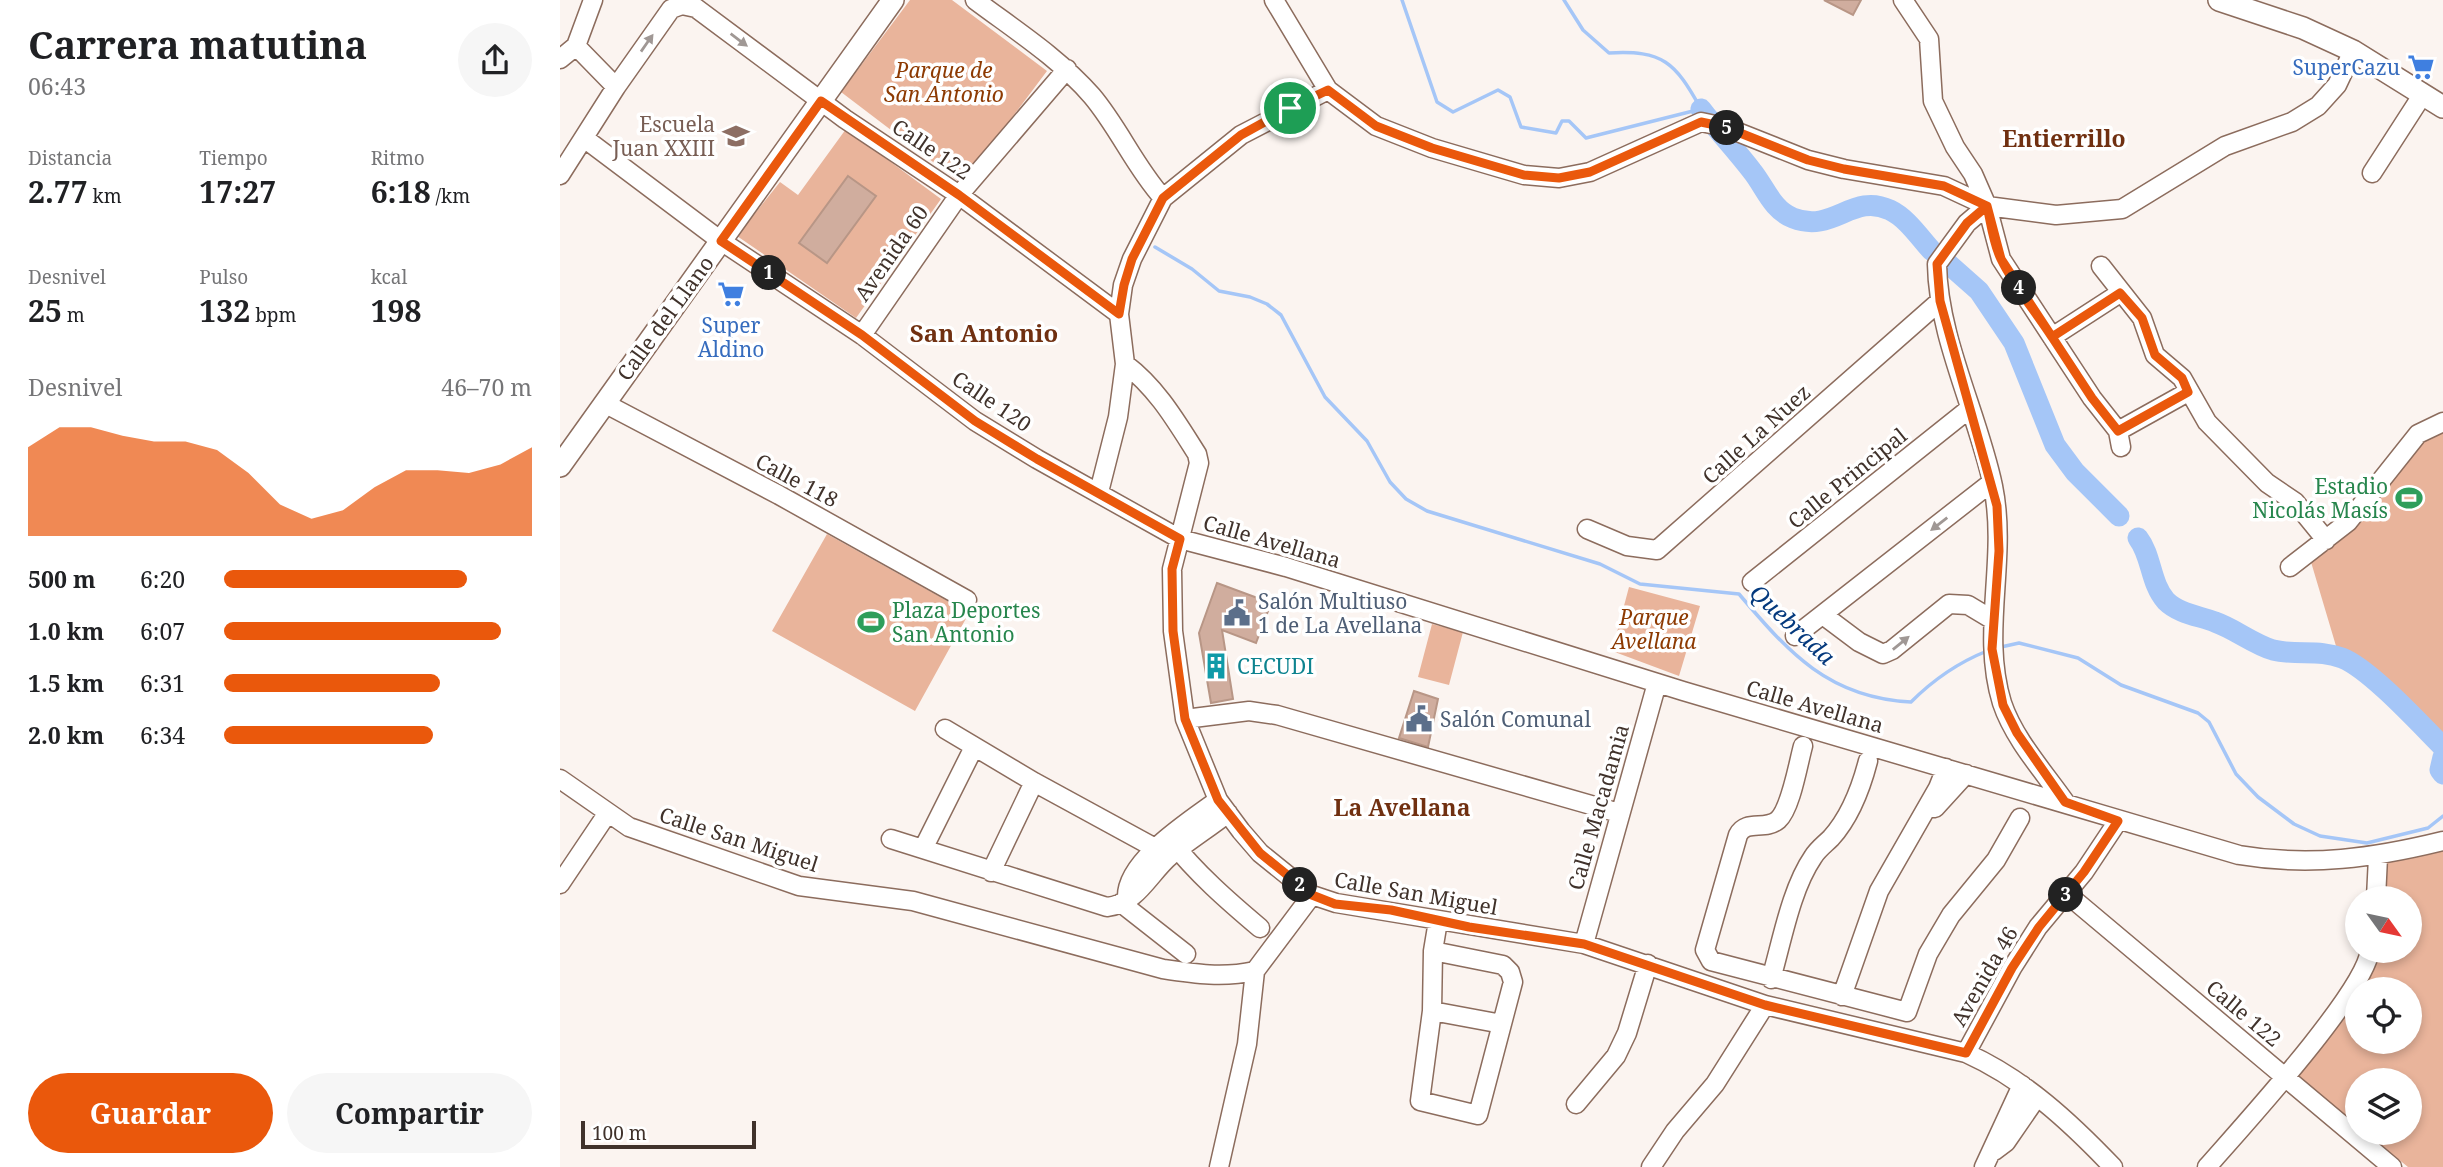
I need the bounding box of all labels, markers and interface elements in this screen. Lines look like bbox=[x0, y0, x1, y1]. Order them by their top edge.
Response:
text: Carrera matutina bbox=[28, 18, 367, 70]
button: share bbox=[458, 23, 532, 97]
one-way arrow bbox=[730, 33, 748, 47]
one-way arrow bbox=[640, 34, 654, 52]
supermarket icon: SuperCazu bbox=[2406, 52, 2436, 82]
place label: SuperCazu bbox=[2292, 53, 2400, 81]
park label: Parque de San Antonio bbox=[884, 56, 1004, 108]
text: 06:43 bbox=[28, 70, 86, 102]
pin bbox=[1260, 78, 1320, 138]
icon: arrive bbox=[1271, 89, 1309, 127]
place label: Escuela Juan XXIII bbox=[611, 110, 715, 162]
pin: 5 bbox=[1710, 110, 1744, 146]
street label: Calle 122 bbox=[887, 112, 977, 186]
text: 5 bbox=[1721, 114, 1732, 140]
school or university icon: Escuela Juan XXIII bbox=[721, 121, 751, 151]
district label: Entierrillo bbox=[2002, 122, 2126, 154]
text: Distancia bbox=[28, 145, 112, 171]
text: Tiempo bbox=[199, 145, 268, 171]
text: Ritmo bbox=[371, 145, 425, 171]
text: 2.77 bbox=[28, 171, 88, 212]
text: 17:27 bbox=[199, 171, 276, 212]
text: 6:18 bbox=[371, 171, 431, 212]
text: km bbox=[88, 183, 122, 209]
text: /km bbox=[431, 183, 470, 209]
street label: Avenida 60 bbox=[848, 200, 934, 306]
street label: Calle del Llano bbox=[610, 250, 720, 386]
pin: 1 bbox=[752, 256, 787, 290]
text: 1 bbox=[763, 259, 774, 285]
text: Desnivel bbox=[28, 264, 106, 290]
text: Pulso bbox=[199, 264, 248, 290]
text: kcal bbox=[371, 264, 407, 290]
pin: 4 bbox=[2002, 270, 2036, 306]
text: 4 bbox=[2013, 274, 2024, 300]
supermarket icon: Super Aldino bbox=[716, 279, 746, 309]
text: 25 bbox=[28, 290, 62, 331]
text: 132 bbox=[199, 290, 250, 331]
text: 198 bbox=[371, 290, 422, 331]
text: m bbox=[62, 302, 85, 328]
text: bpm bbox=[250, 302, 296, 328]
place label: Super Aldino bbox=[698, 311, 764, 363]
district label: San Antonio bbox=[910, 316, 1058, 349]
street label: Calle 120 bbox=[947, 364, 1037, 438]
text: Desnivel bbox=[28, 371, 122, 403]
text: 46–70 m bbox=[441, 371, 532, 403]
street label: Calle La Nuez bbox=[1696, 378, 1816, 490]
street label: Calle Principal bbox=[1782, 421, 1913, 535]
street label: Calle 118 bbox=[751, 447, 843, 513]
place label: Estadio Nicolás Masís bbox=[2252, 472, 2388, 524]
sports icon: Estadio Nicolás Masís bbox=[2394, 483, 2424, 513]
street label: Calle Avellana bbox=[1200, 508, 1344, 574]
one-way arrow bbox=[1930, 517, 1948, 532]
text: 500 m bbox=[28, 563, 96, 595]
text: 6:20 bbox=[140, 563, 185, 595]
water label: Quebrada bbox=[1744, 576, 1843, 672]
place label: Salón Multiuso 1 de La Avellana bbox=[1258, 587, 1422, 639]
place label: Plaza Deportes San Antonio bbox=[892, 596, 1041, 648]
public building icon: Salón Multiuso 1 de La Avellana bbox=[1222, 598, 1252, 628]
park label: Parque Avellana bbox=[1610, 603, 1697, 655]
sports icon: Plaza Deportes San Antonio bbox=[856, 607, 886, 637]
text: 1.0 km bbox=[28, 615, 104, 647]
text: 6:07 bbox=[140, 615, 185, 647]
one-way arrow bbox=[1892, 636, 1909, 651]
building icon: CECUDI bbox=[1201, 651, 1231, 681]
place label: CECUDI bbox=[1237, 652, 1314, 680]
text: 1.5 km bbox=[28, 667, 104, 699]
text: 6:31 bbox=[140, 667, 185, 699]
street label: Calle Avellana bbox=[1743, 673, 1887, 739]
public building icon: Salón Comunal bbox=[1404, 704, 1434, 734]
place label: Salón Comunal bbox=[1440, 705, 1591, 733]
text: 2.0 km bbox=[28, 719, 104, 751]
text: 6:34 bbox=[140, 719, 185, 751]
street label: Calle Macadamia bbox=[1561, 721, 1635, 893]
district label: La Avellana bbox=[1334, 791, 1471, 823]
street label: Calle San Miguel bbox=[656, 800, 822, 878]
street label: Calle San Miguel bbox=[1332, 865, 1500, 921]
pin: 2 bbox=[1282, 868, 1318, 903]
text: 2 bbox=[1294, 871, 1305, 897]
pin: 3 bbox=[2048, 878, 2084, 912]
text: 3 bbox=[2060, 881, 2071, 907]
north arrow bbox=[2345, 886, 2422, 962]
map controls bbox=[2345, 886, 2422, 1145]
street label: Avenida 46 bbox=[1944, 921, 2024, 1031]
street label: Calle 122 bbox=[2201, 973, 2287, 1053]
button: locate bbox=[2345, 977, 2422, 1054]
button: layers bbox=[2345, 1068, 2422, 1145]
button: Guardar bbox=[28, 1073, 273, 1153]
button: Compartir bbox=[287, 1073, 532, 1153]
scale bar bbox=[581, 1118, 756, 1150]
text: 100 m bbox=[592, 1120, 647, 1146]

